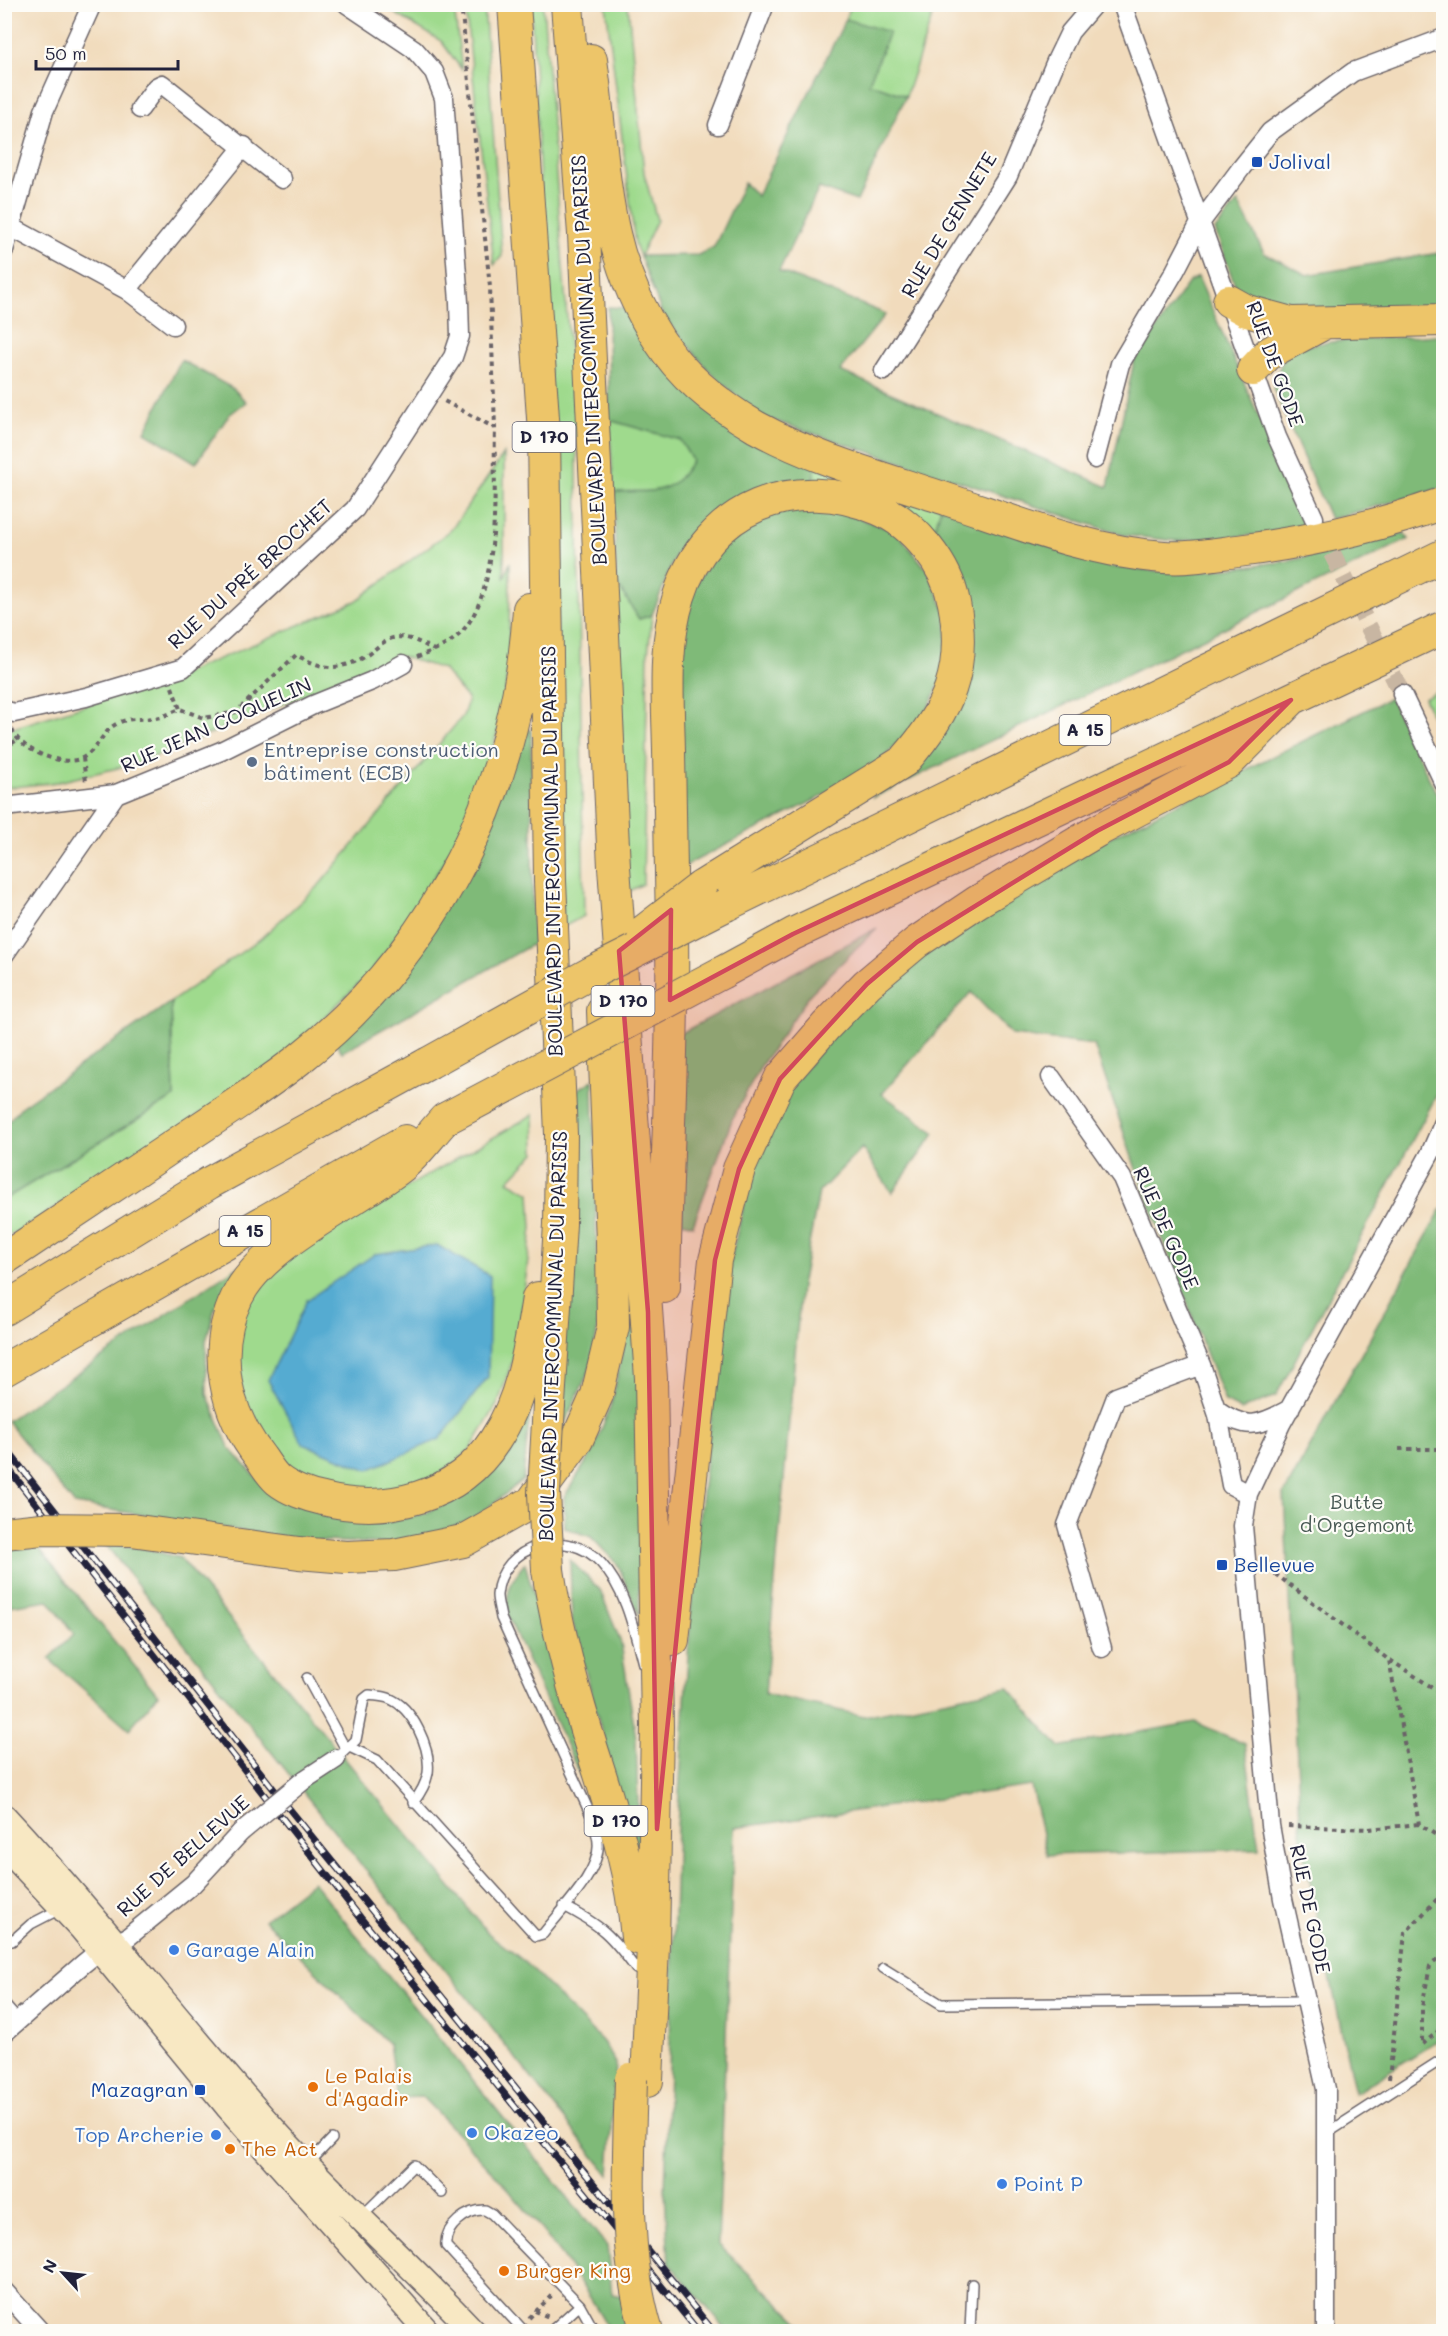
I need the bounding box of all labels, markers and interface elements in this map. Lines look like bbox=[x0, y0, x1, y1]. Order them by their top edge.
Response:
scale bar bbox=[36, 33, 178, 71]
text: 50 m bbox=[45, 41, 87, 65]
street label: RUE DE GENNETE bbox=[894, 147, 1002, 302]
place label: Jolival bbox=[1269, 148, 1331, 174]
street label: BOULEVARD INTERCOMMUNAL DU PARISIS bbox=[564, 154, 612, 566]
marker: Jolival bbox=[1250, 155, 1264, 169]
street label: RUE DE GODE bbox=[1241, 297, 1311, 430]
road number: D 170 bbox=[512, 422, 576, 452]
street label: RUE DU PRÉ BROCHET bbox=[162, 492, 337, 654]
street label: BOULEVARD INTERCOMMUNAL DU PARISIS bbox=[534, 645, 568, 1057]
street label: RUE JEAN COQUELIN bbox=[116, 670, 315, 778]
road number: A 15 bbox=[1060, 715, 1110, 745]
place label: Entreprise construction bâtiment (ECB) bbox=[264, 736, 499, 785]
marker: Entreprise construction bâtiment (ECB) bbox=[245, 755, 259, 769]
road number: D 170 bbox=[592, 986, 654, 1016]
street label: BOULEVARD INTERCOMMUNAL DU PARISIS bbox=[532, 1130, 572, 1542]
street label: RUE DE GODE bbox=[1128, 1162, 1206, 1293]
road number: A 15 bbox=[220, 1216, 270, 1246]
park label: Butte d'Orgemont bbox=[1300, 1488, 1414, 1537]
place label: Bellevue bbox=[1234, 1551, 1315, 1577]
marker: Bellevue bbox=[1215, 1558, 1229, 1572]
street label: RUE DE BELLEVUE bbox=[111, 1789, 254, 1922]
road number: D 170 bbox=[584, 1806, 648, 1836]
street label: RUE DE GODE bbox=[1285, 1842, 1337, 1976]
place label: Garage Alain bbox=[186, 1936, 315, 1962]
marker: Garage Alain bbox=[167, 1943, 181, 1957]
place label: Le Palais d'Agadir bbox=[325, 2062, 412, 2111]
place label: Mazagran bbox=[91, 2076, 188, 2102]
marker: Le Palais d'Agadir bbox=[306, 2080, 320, 2094]
marker: Mazagran bbox=[193, 2083, 207, 2097]
place label: Okazeo bbox=[484, 2119, 558, 2145]
place label: Top Archerie bbox=[74, 2121, 204, 2147]
marker: Okazeo bbox=[465, 2126, 479, 2140]
marker: Top Archerie bbox=[209, 2128, 223, 2142]
place label: The Act bbox=[242, 2135, 318, 2161]
marker: The Act bbox=[223, 2142, 237, 2156]
place label: Point P bbox=[1014, 2170, 1083, 2196]
marker: Point P bbox=[995, 2177, 1009, 2191]
north arrow bbox=[33, 2243, 93, 2303]
text: N bbox=[37, 2256, 61, 2276]
place label: Burger King bbox=[516, 2257, 631, 2283]
marker: Burger King bbox=[497, 2264, 511, 2278]

